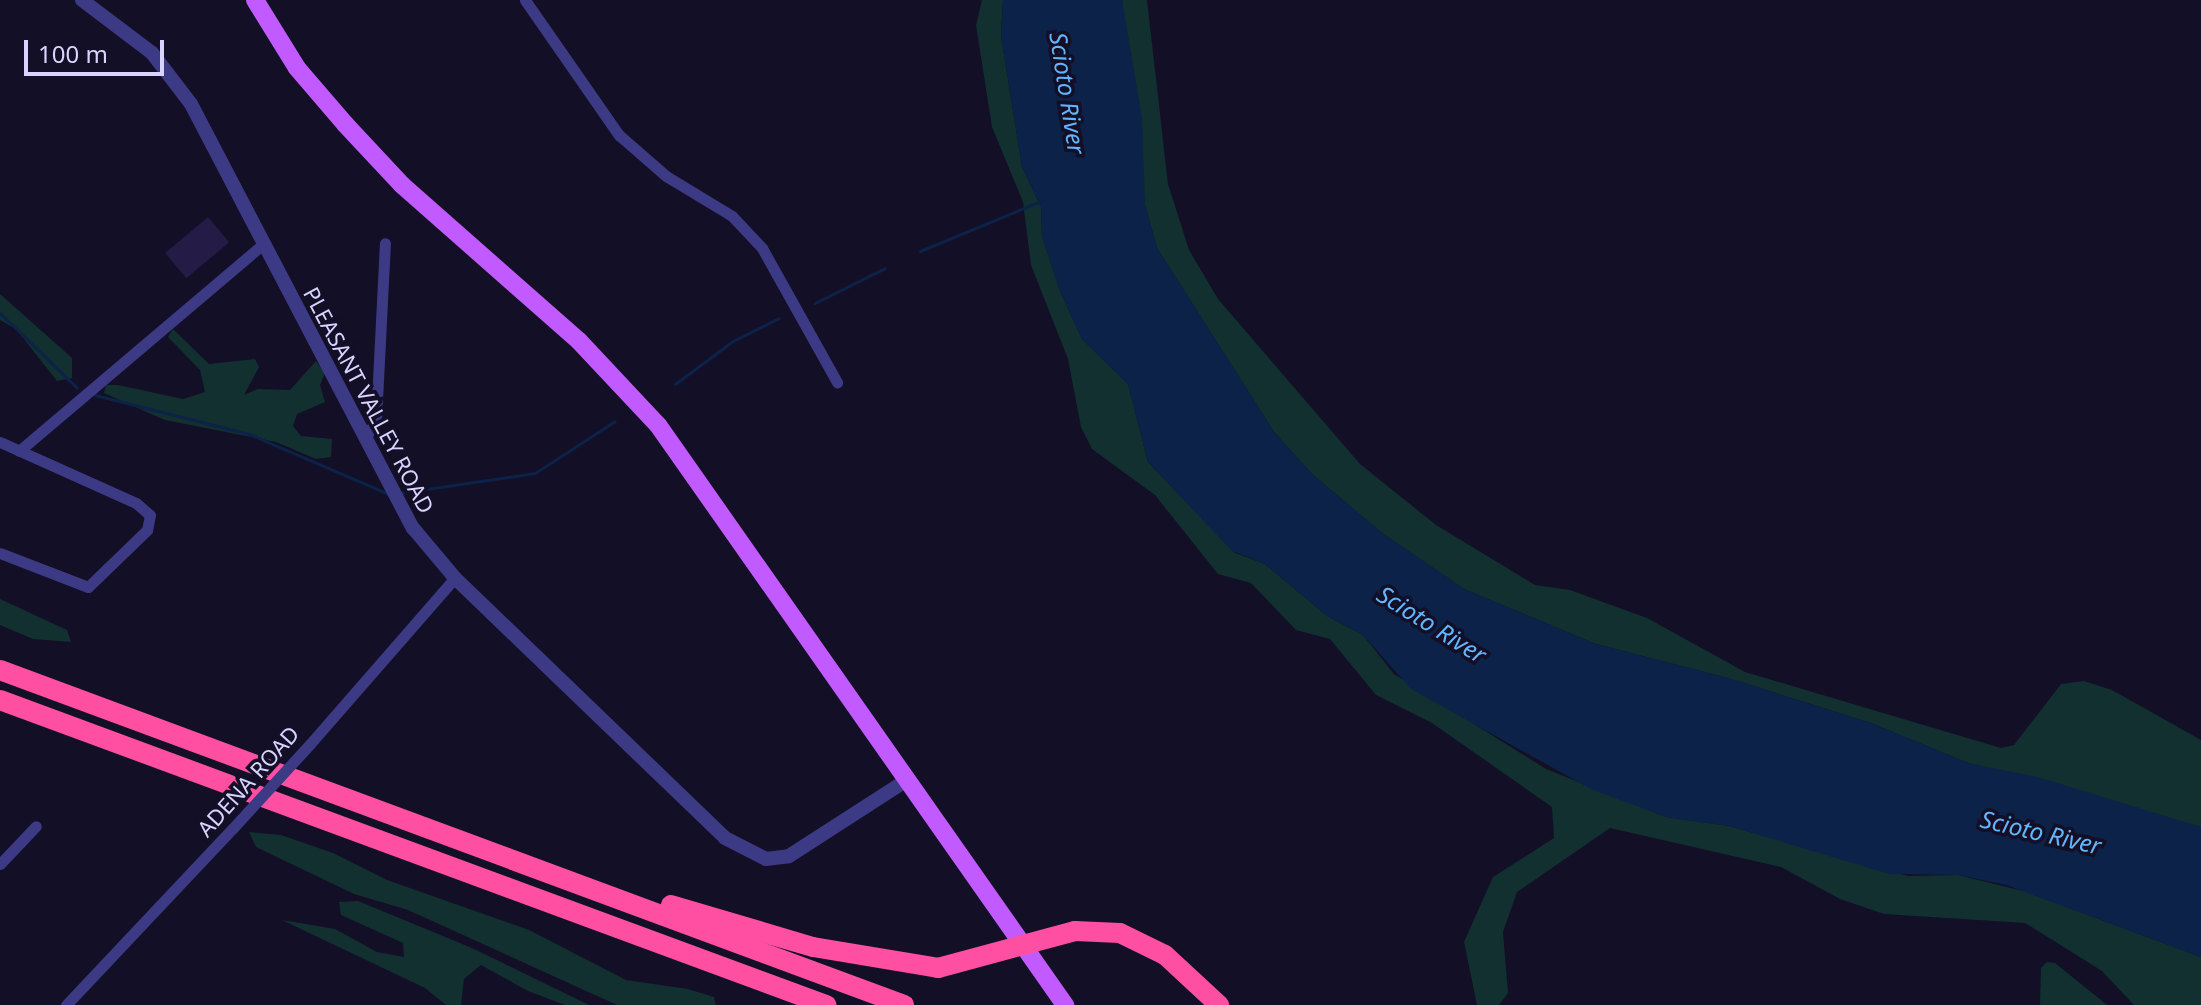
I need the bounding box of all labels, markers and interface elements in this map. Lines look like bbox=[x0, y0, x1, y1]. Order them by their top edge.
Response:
scale bar bbox=[28, 24, 168, 74]
water label: Scioto River bbox=[1044, 30, 1092, 156]
text: 100 m bbox=[38, 37, 108, 70]
street label: PLEASANT VALLEY ROAD bbox=[298, 282, 440, 518]
water label: Scioto River bbox=[1372, 579, 1492, 669]
street label: ADENA ROAD bbox=[192, 720, 304, 842]
water label: Scioto River bbox=[1978, 804, 2104, 860]

